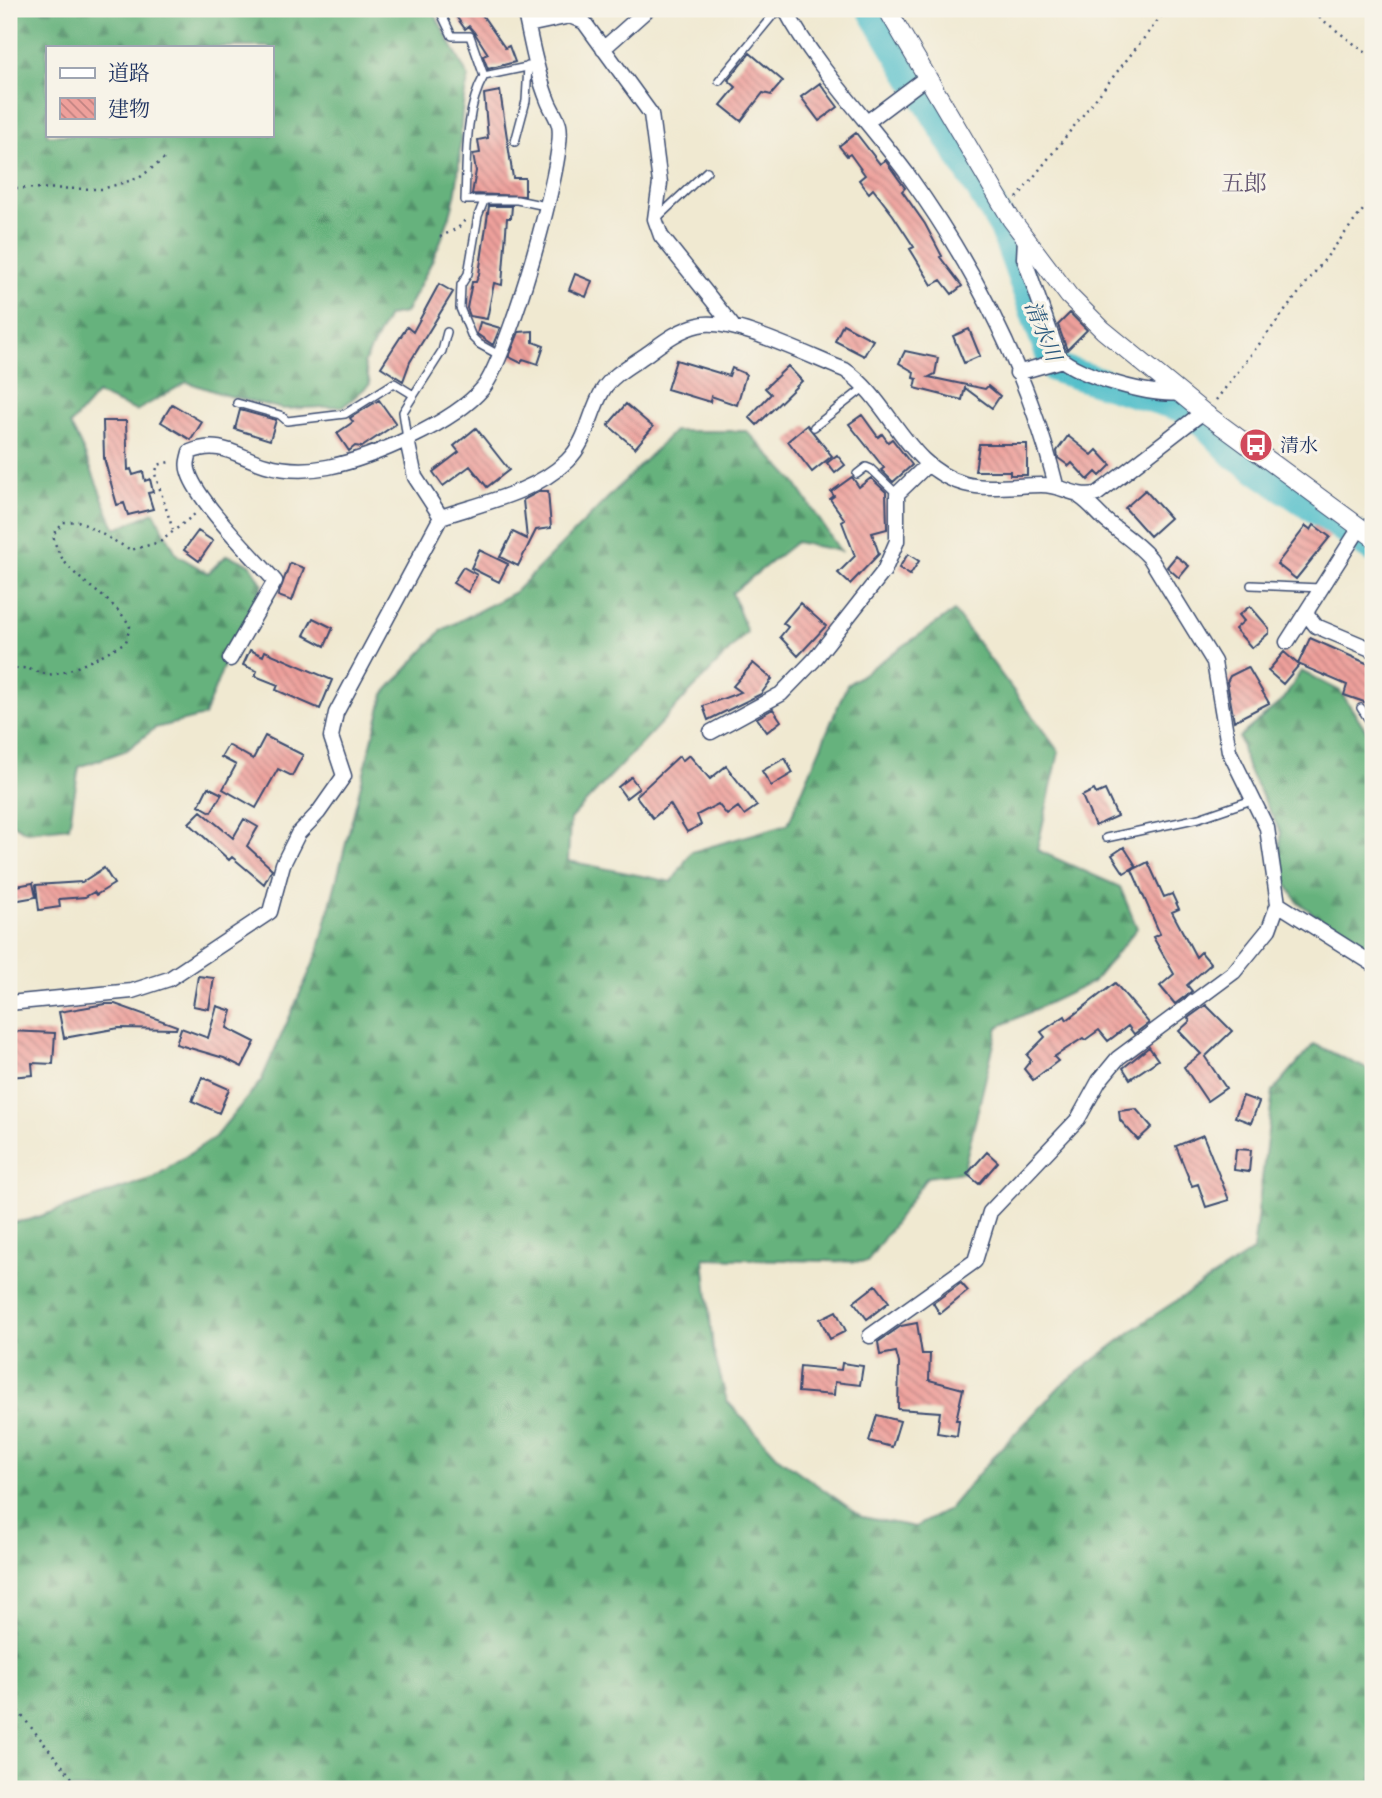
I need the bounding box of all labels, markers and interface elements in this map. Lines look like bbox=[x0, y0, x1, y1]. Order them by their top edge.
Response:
legend bbox=[46, 46, 273, 136]
text: 道路 bbox=[108, 61, 150, 88]
text: 建物 bbox=[108, 97, 150, 124]
district label: 五郎 bbox=[1221, 170, 1267, 199]
water label: 清水川 bbox=[1017, 297, 1067, 368]
bus stop icon: 清水 bbox=[1237, 426, 1275, 464]
place label: 清水 bbox=[1280, 435, 1318, 459]

